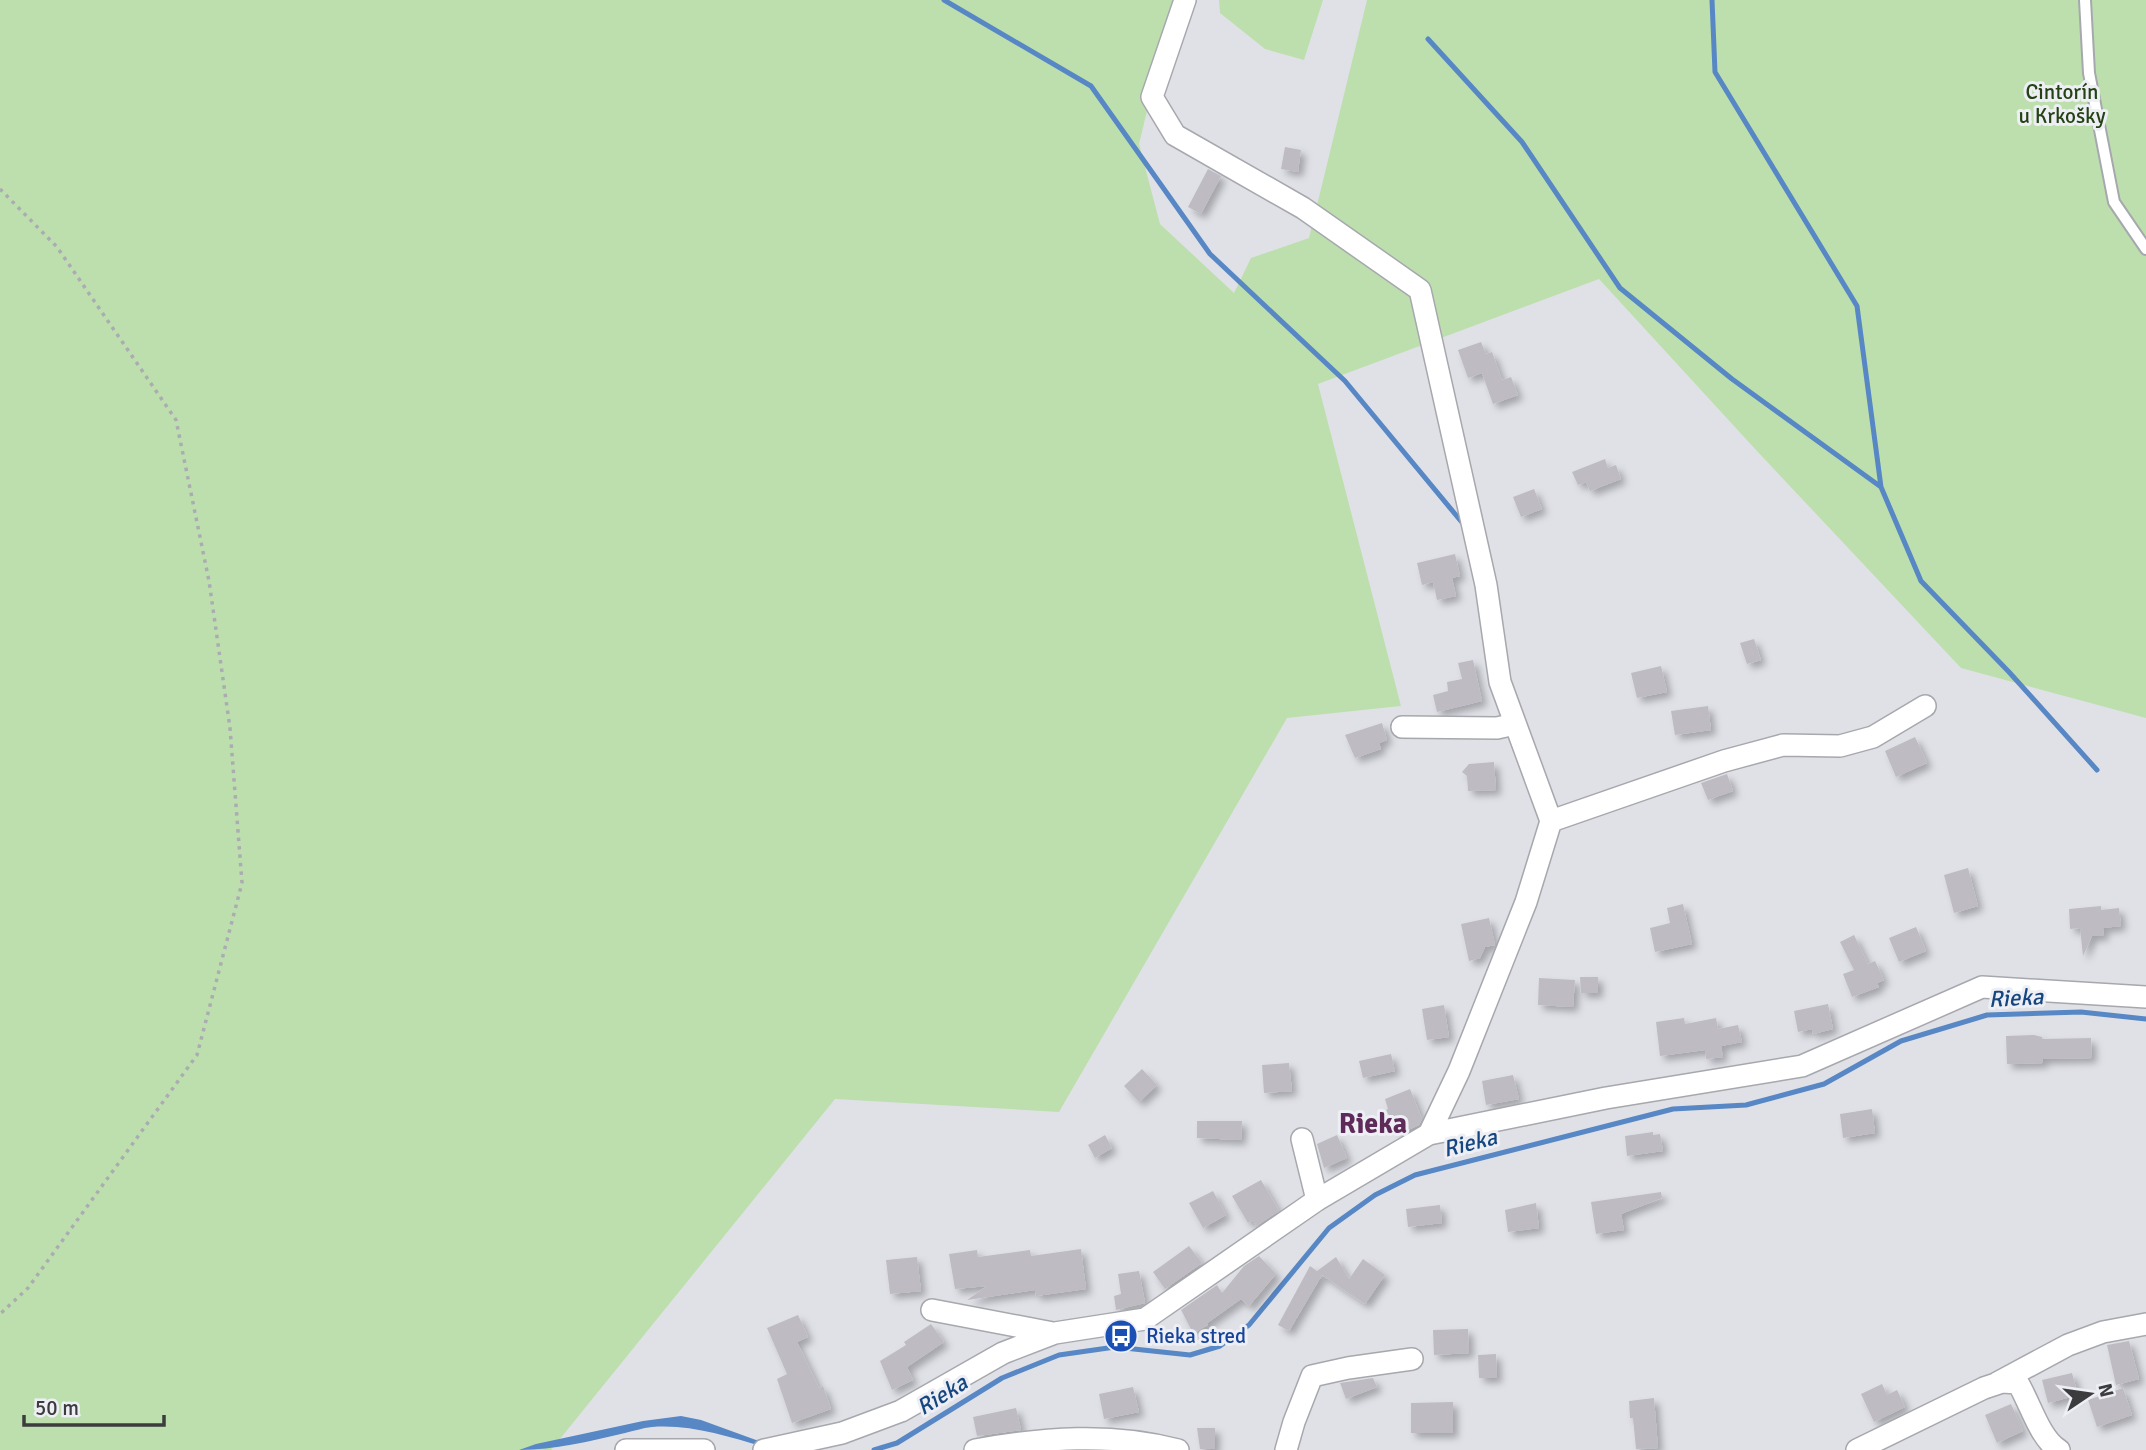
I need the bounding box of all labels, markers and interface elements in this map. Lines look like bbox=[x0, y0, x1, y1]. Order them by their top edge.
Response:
park label: Cintorín u Krkošky bbox=[2019, 79, 2106, 129]
water label: Rieka bbox=[1988, 982, 2045, 1014]
district label: Rieka bbox=[1339, 1107, 1407, 1141]
water label: Rieka bbox=[1440, 1122, 1501, 1164]
bus stop icon: Rieka stred bbox=[1102, 1317, 1140, 1355]
place label: Rieka stred bbox=[1146, 1323, 1246, 1349]
north arrow bbox=[2055, 1359, 2125, 1429]
water label: Rieka bbox=[911, 1367, 974, 1422]
text: N bbox=[2092, 1381, 2119, 1400]
scale bar bbox=[24, 1384, 164, 1428]
text: 50 m bbox=[35, 1395, 79, 1421]

